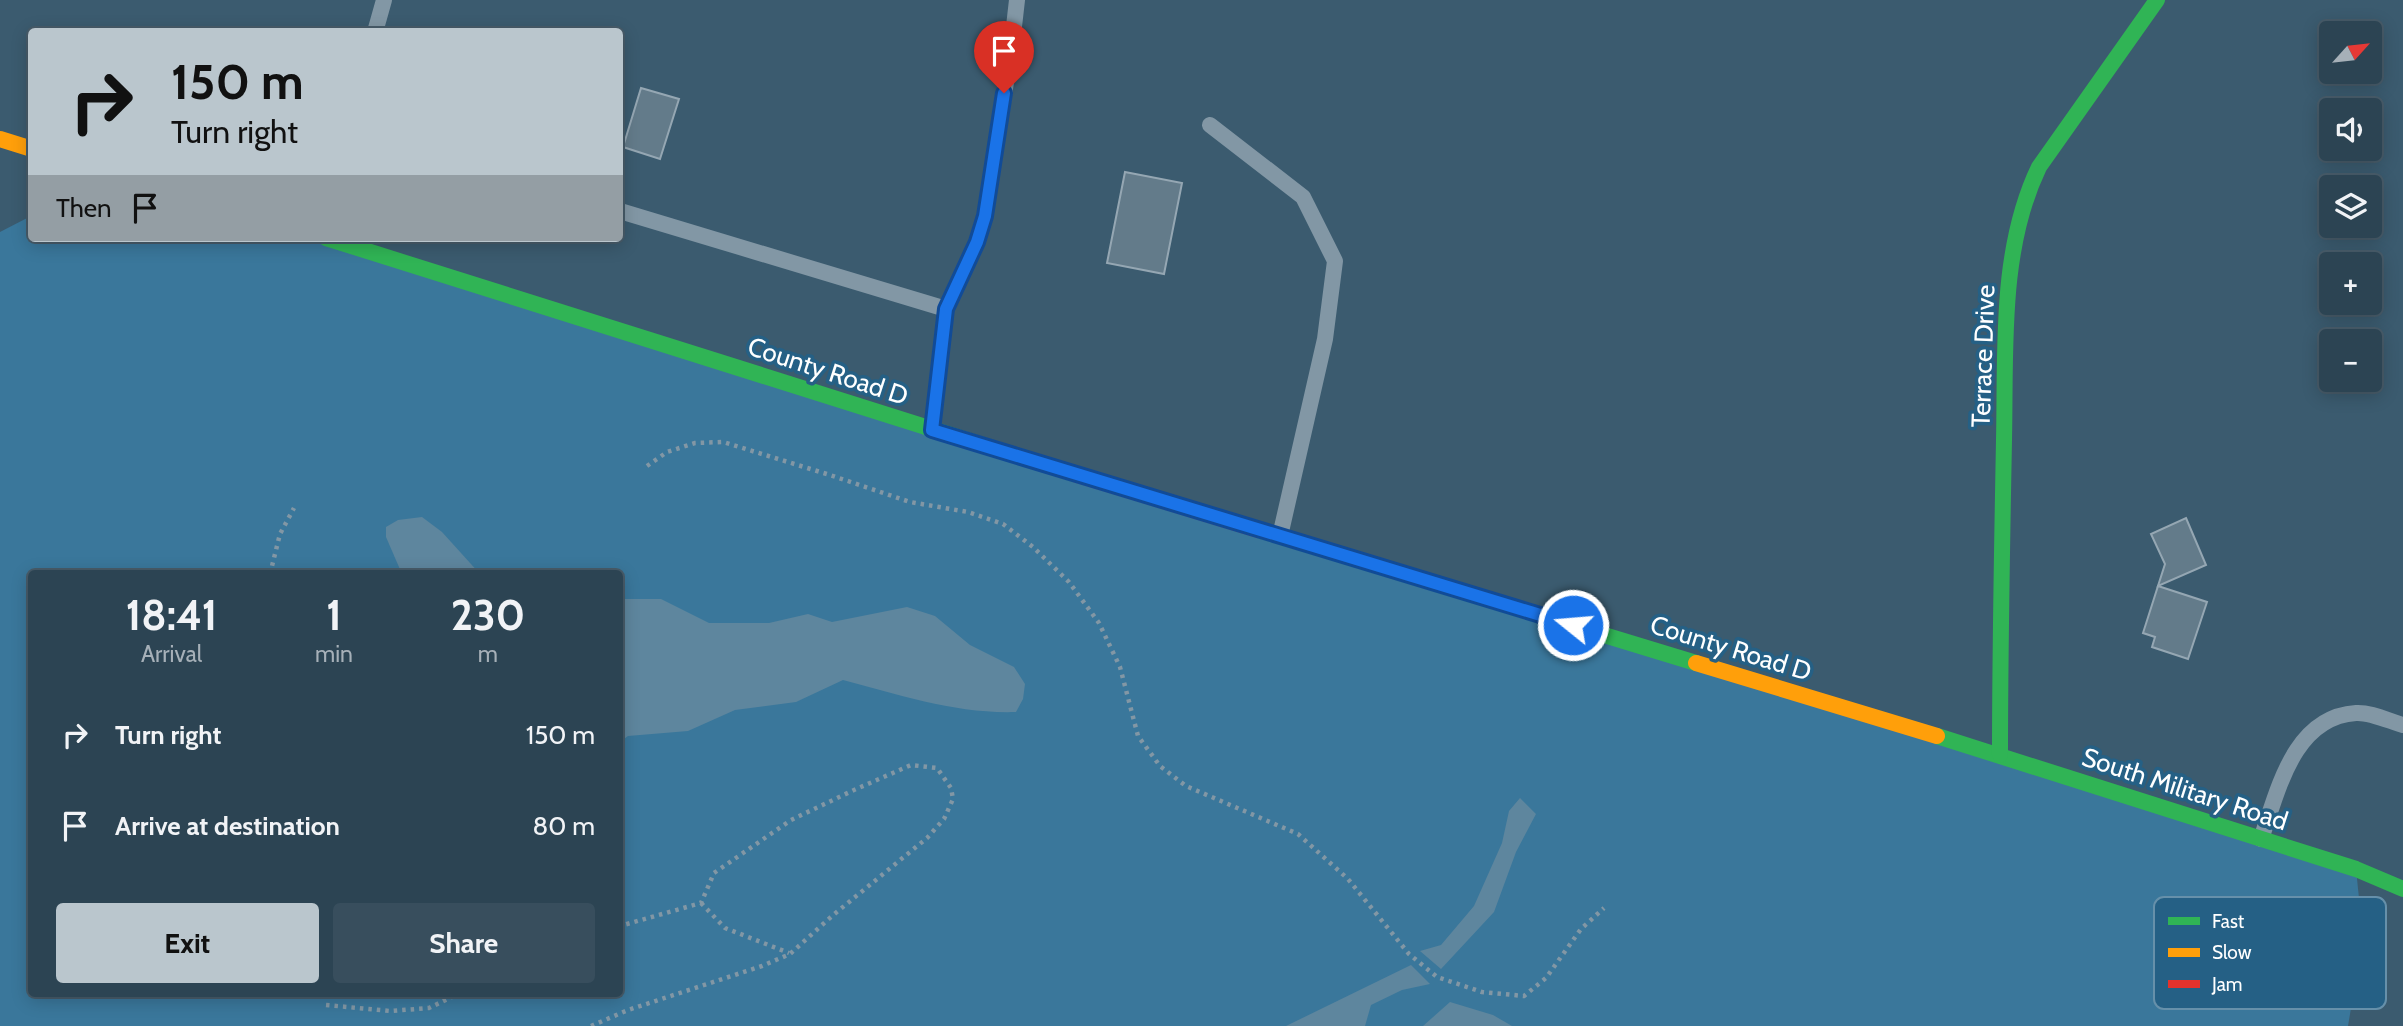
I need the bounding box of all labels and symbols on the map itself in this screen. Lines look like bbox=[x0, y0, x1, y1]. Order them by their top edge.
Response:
pin bbox=[974, 21, 1034, 93]
north arrow bbox=[2319, 21, 2382, 84]
street label: Terrace Drive bbox=[1965, 284, 2001, 428]
street label: County Road D bbox=[744, 330, 912, 412]
position arrow bbox=[1536, 588, 1610, 662]
street label: County Road D bbox=[1647, 608, 1815, 688]
street label: South Military Road bbox=[2078, 741, 2292, 837]
legend bbox=[2154, 897, 2386, 1009]
text: Fast bbox=[2212, 910, 2245, 933]
text: Slow bbox=[2212, 941, 2252, 964]
text: Jam bbox=[2211, 973, 2242, 996]

